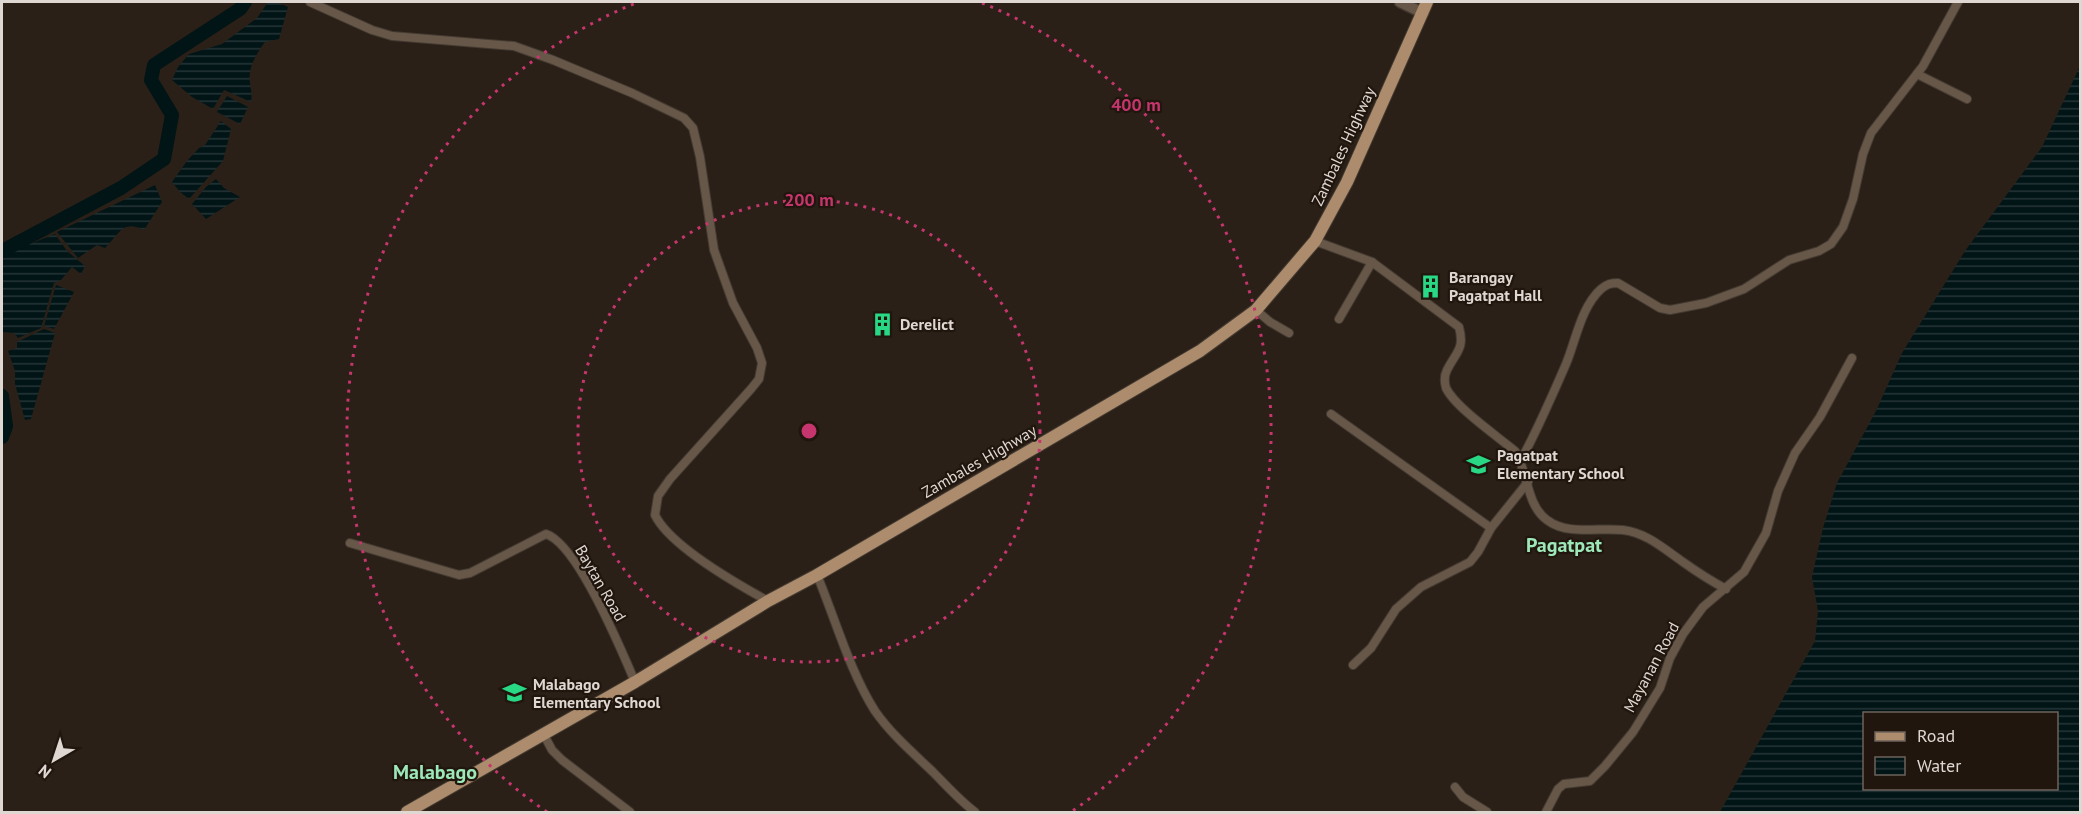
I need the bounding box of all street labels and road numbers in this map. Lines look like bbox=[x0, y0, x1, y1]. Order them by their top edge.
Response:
street label: Zambales Highway bbox=[1307, 83, 1380, 209]
street label: Zambales Highway bbox=[918, 420, 1040, 502]
street label: Baytan Road bbox=[571, 541, 631, 625]
street label: Mayanan Road bbox=[1619, 618, 1683, 716]

